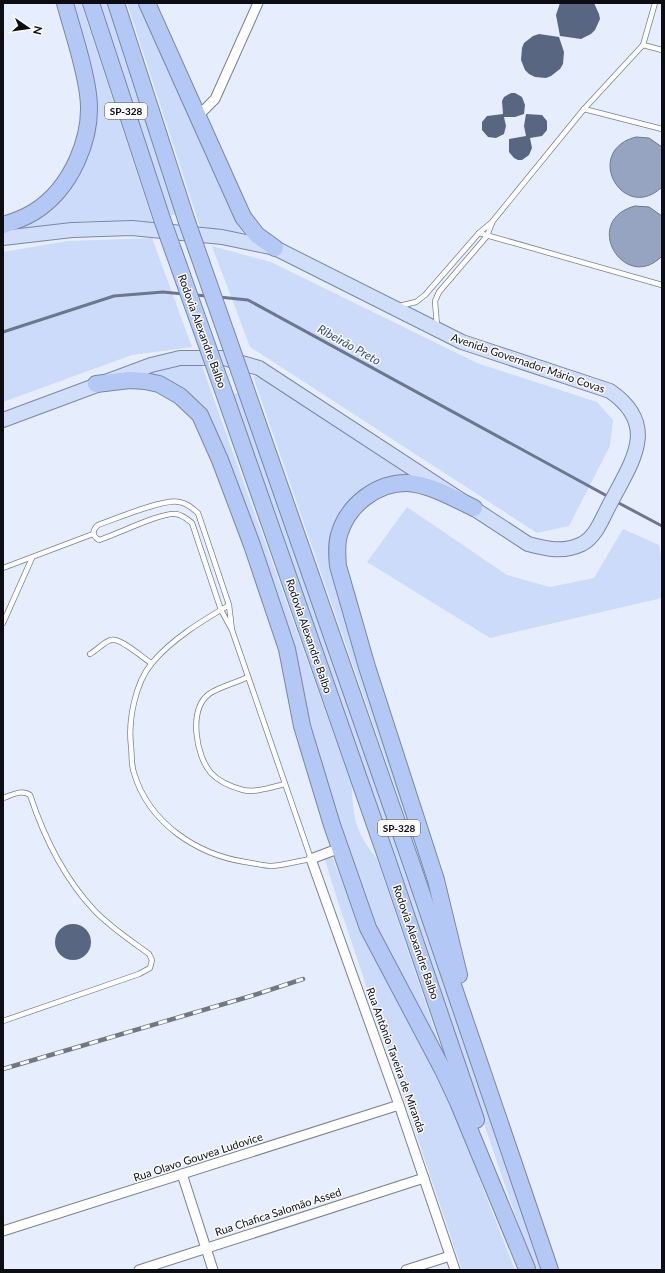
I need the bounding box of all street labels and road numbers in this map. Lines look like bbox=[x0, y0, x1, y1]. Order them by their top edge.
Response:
road number: SP-328 bbox=[105, 103, 147, 119]
street label: Rodovia Alexandre Balbo bbox=[176, 272, 229, 389]
street label: Avenida Governador Mário Covas bbox=[450, 330, 607, 395]
street label: Rodovia Alexandre Balbo bbox=[284, 577, 335, 695]
road number: SP-328 bbox=[378, 820, 420, 836]
street label: Rodovia Alexandre Balbo bbox=[391, 883, 442, 1001]
street label: Rua Antônio Taveira de Miranda bbox=[364, 986, 429, 1134]
street label: Rua Olavo Gouvea Ludovice bbox=[132, 1129, 264, 1184]
street label: Rua Chafica Salomão Assed bbox=[213, 1185, 343, 1238]

